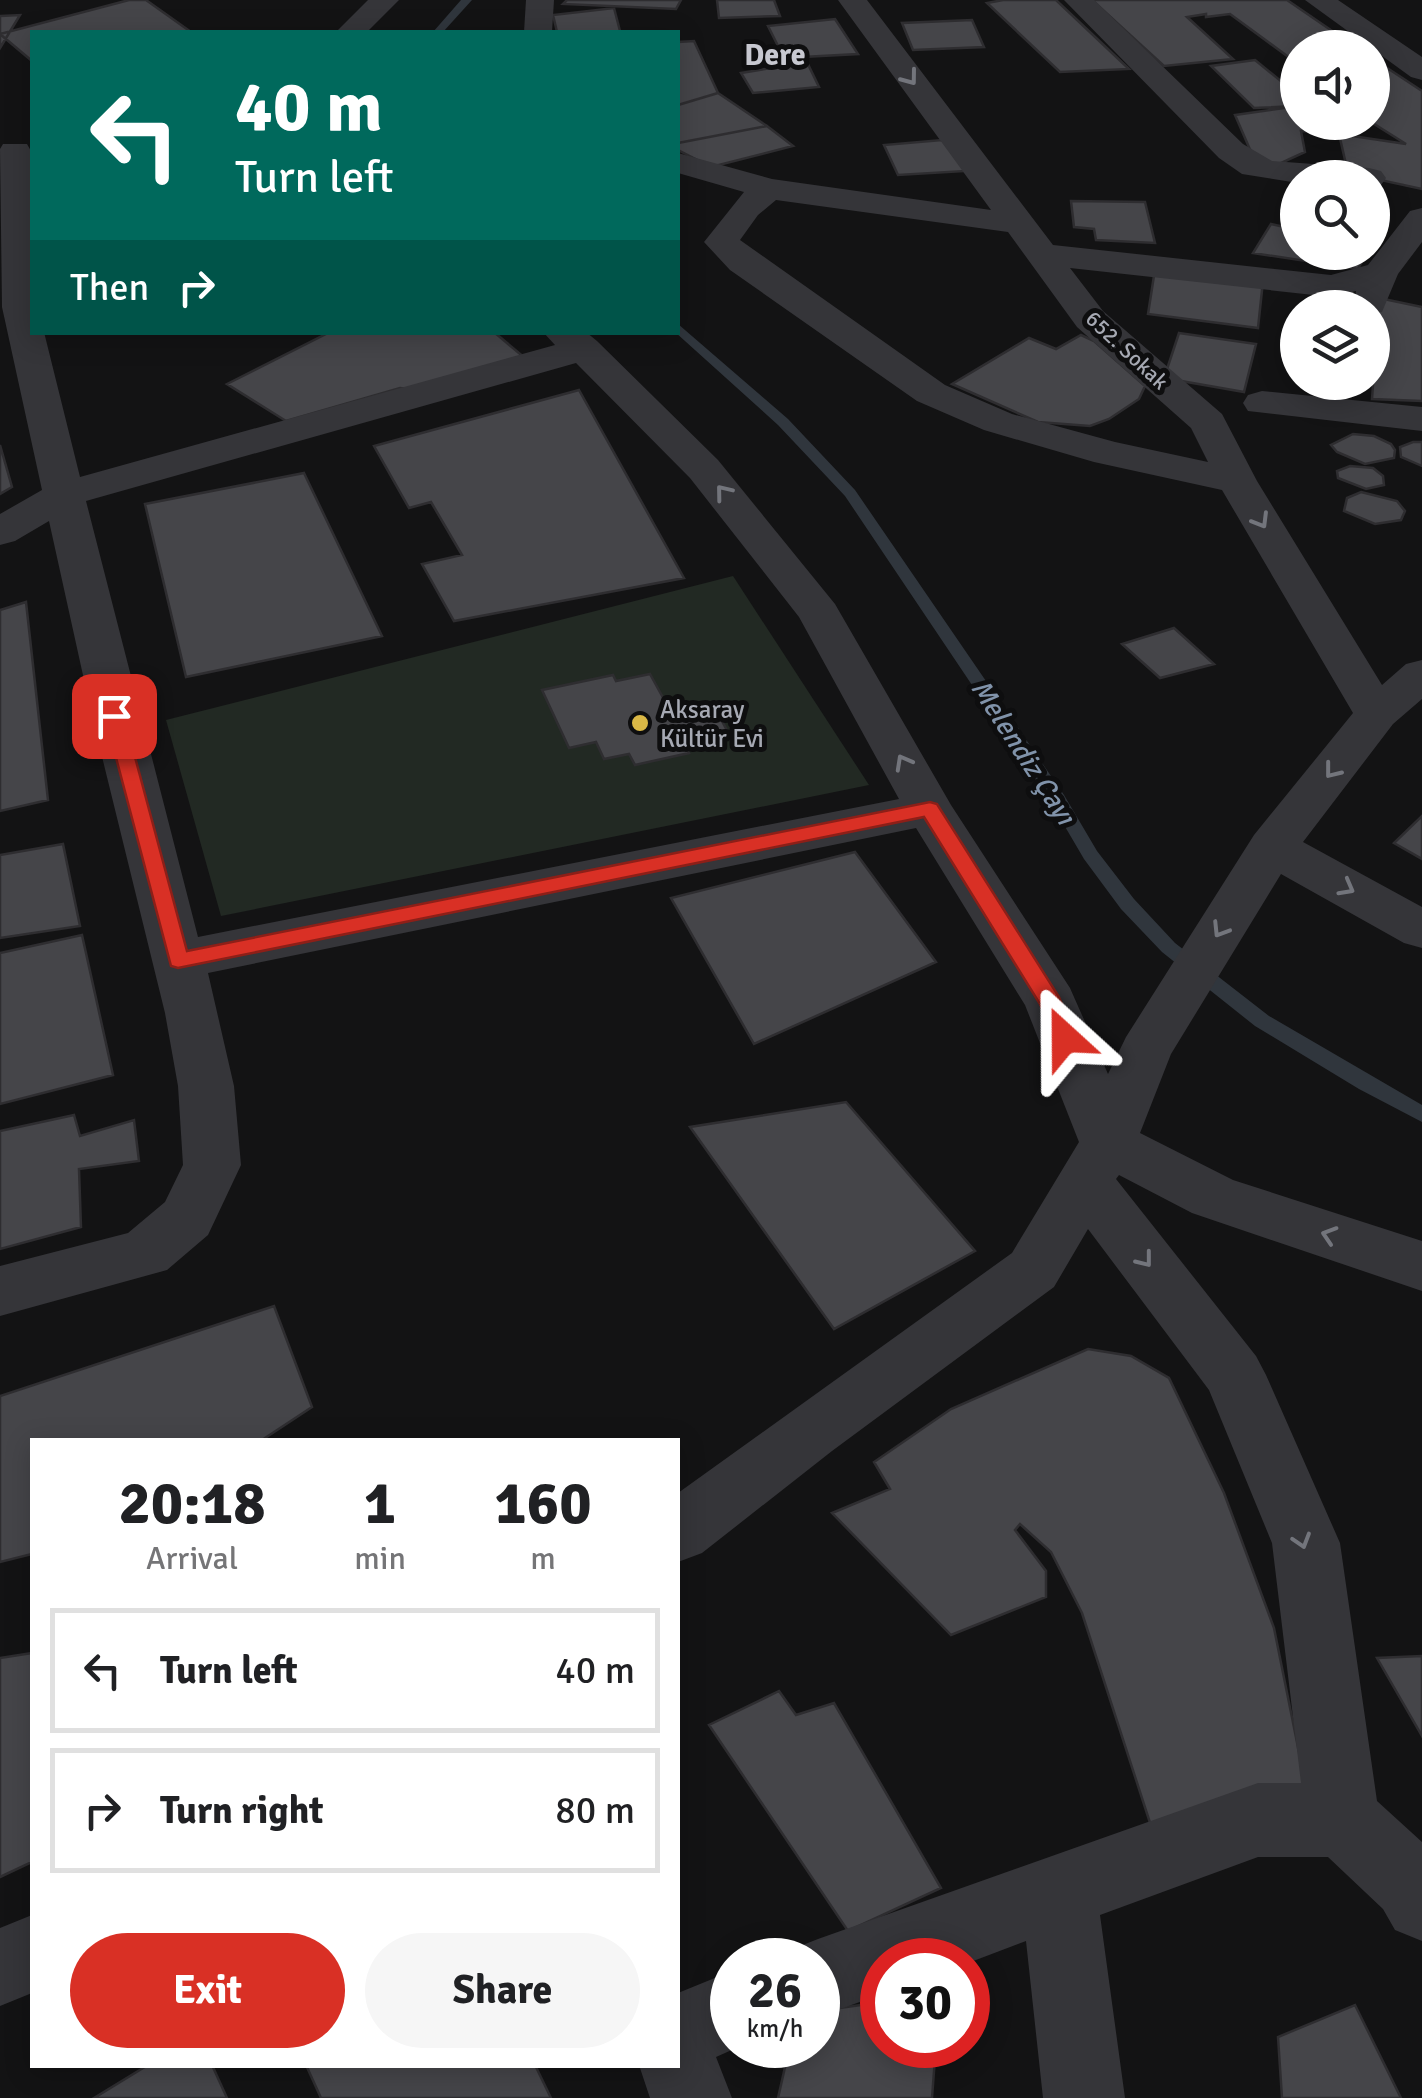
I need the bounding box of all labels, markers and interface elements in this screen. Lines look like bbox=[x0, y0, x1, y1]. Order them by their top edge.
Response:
map controls bbox=[1280, 30, 1390, 400]
button: sound bbox=[1280, 30, 1390, 140]
district label: Dere bbox=[744, 37, 806, 74]
text: 40 m bbox=[235, 64, 383, 150]
one-way arrow bbox=[899, 67, 916, 85]
icon: left bbox=[70, 70, 200, 200]
text: Turn left bbox=[235, 150, 394, 205]
button: search bbox=[1280, 160, 1390, 270]
icon: right bbox=[169, 260, 224, 315]
text: Then bbox=[70, 264, 149, 311]
button: layers bbox=[1280, 290, 1390, 400]
street label: 652. Sokak bbox=[1080, 305, 1174, 395]
one-way arrow bbox=[717, 486, 734, 504]
one-way arrow bbox=[1249, 510, 1268, 528]
water label: Melendiz Çayı bbox=[963, 673, 1083, 832]
pin bbox=[72, 674, 157, 759]
icon: arrive bbox=[87, 689, 142, 744]
place label: Aksaray Kültür Evi bbox=[660, 694, 764, 754]
marker: Aksaray Kültür Evi bbox=[629, 712, 651, 734]
one-way arrow bbox=[895, 754, 915, 772]
one-way arrow bbox=[1326, 759, 1344, 777]
one-way arrow bbox=[1336, 876, 1354, 896]
one-way arrow bbox=[1214, 919, 1233, 937]
position arrow bbox=[1013, 986, 1117, 1090]
one-way arrow bbox=[1322, 1227, 1339, 1247]
one-way arrow bbox=[1133, 1249, 1150, 1267]
text: 20:18 bbox=[118, 1467, 266, 1541]
text: 1 bbox=[364, 1467, 396, 1541]
text: 160 bbox=[494, 1467, 592, 1541]
one-way arrow bbox=[1290, 1531, 1311, 1548]
text: Arrival bbox=[146, 1539, 238, 1578]
text: min bbox=[354, 1539, 406, 1578]
text: m bbox=[530, 1539, 556, 1578]
icon: left bbox=[75, 1643, 130, 1698]
text: Turn left bbox=[160, 1647, 298, 1694]
text: 40 m bbox=[555, 1647, 635, 1694]
icon: right bbox=[75, 1783, 130, 1838]
text: Turn right bbox=[160, 1787, 324, 1834]
text: 80 m bbox=[555, 1787, 635, 1834]
button: Exit bbox=[70, 1933, 345, 2048]
button: Share bbox=[365, 1933, 640, 2048]
speed limit sign: 30 bbox=[860, 1938, 990, 2068]
text: 26 bbox=[748, 1960, 802, 2022]
text: km/h bbox=[747, 2013, 803, 2044]

